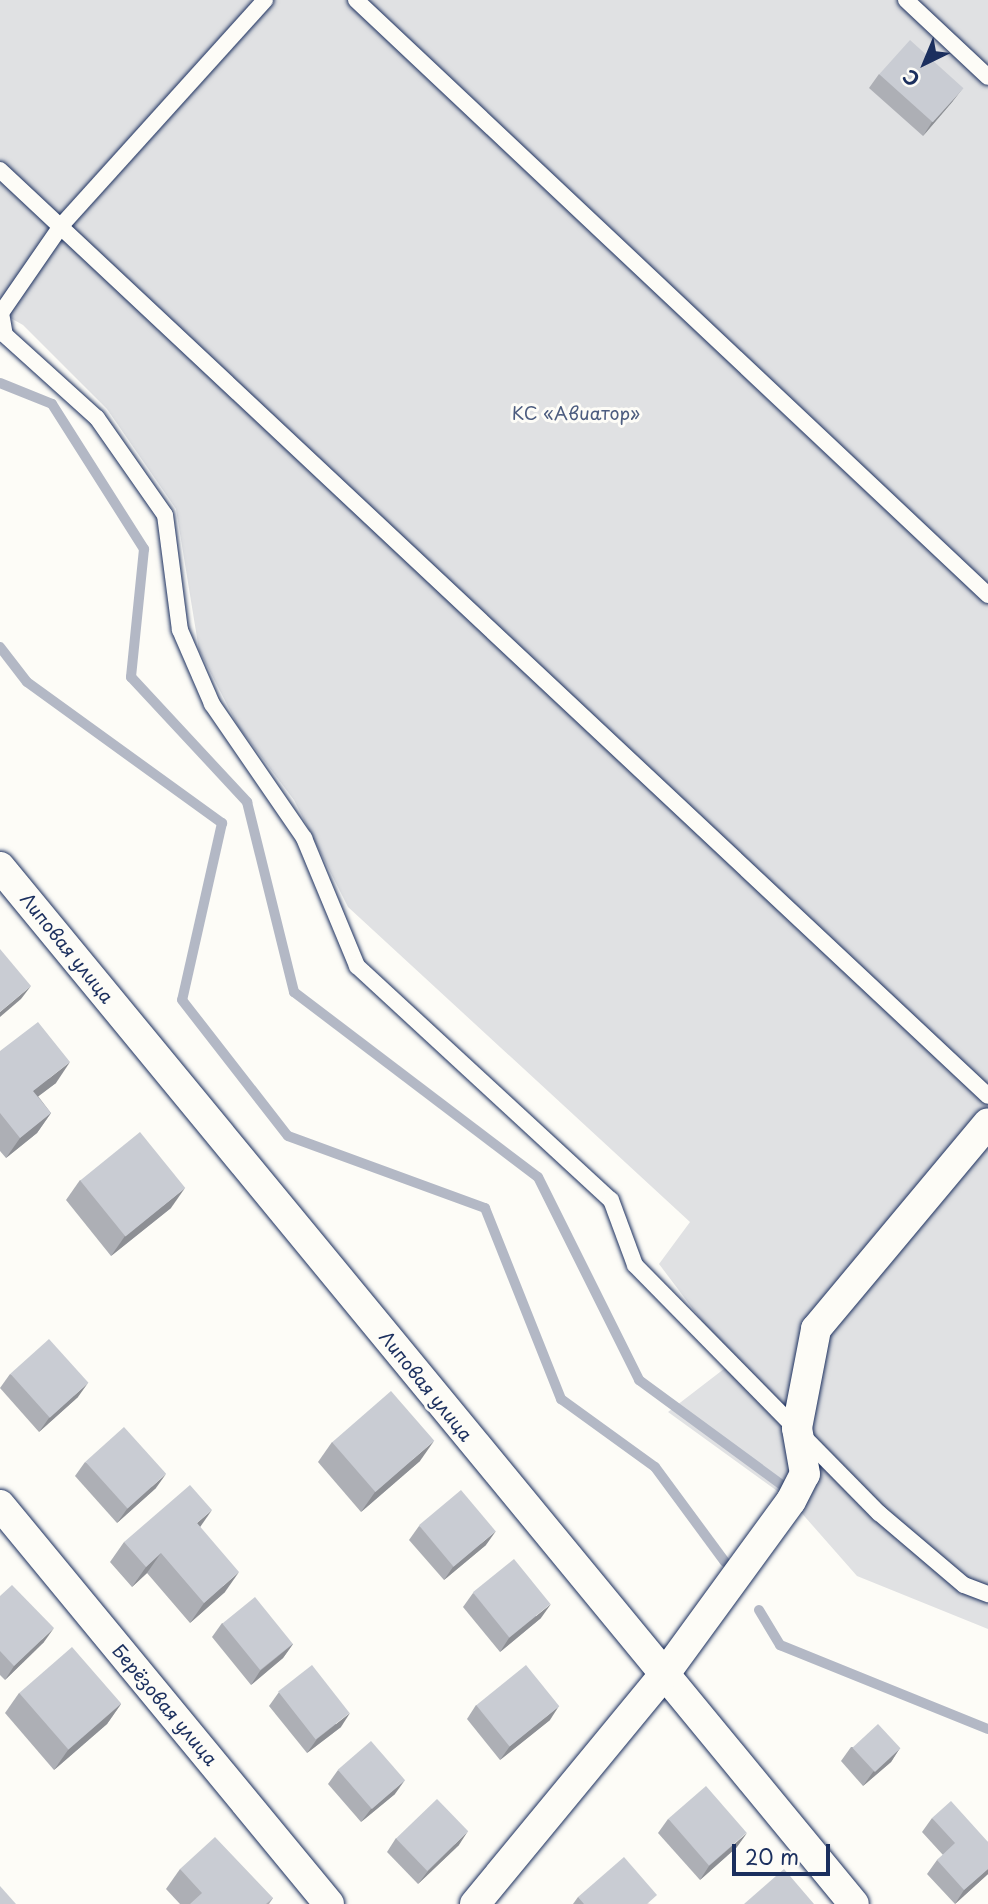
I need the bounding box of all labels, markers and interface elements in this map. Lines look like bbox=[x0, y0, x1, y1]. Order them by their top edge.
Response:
north arrow bbox=[890, 28, 960, 98]
text: С bbox=[896, 63, 925, 93]
park label: КС «Авиатор» bbox=[512, 402, 640, 424]
street label: Липовая улица bbox=[16, 889, 118, 1007]
street label: Липовая улица bbox=[375, 1327, 477, 1445]
street label: Берёзовая улица bbox=[108, 1640, 222, 1770]
scale bar bbox=[736, 1830, 834, 1874]
text: 20 m bbox=[745, 1840, 799, 1872]

